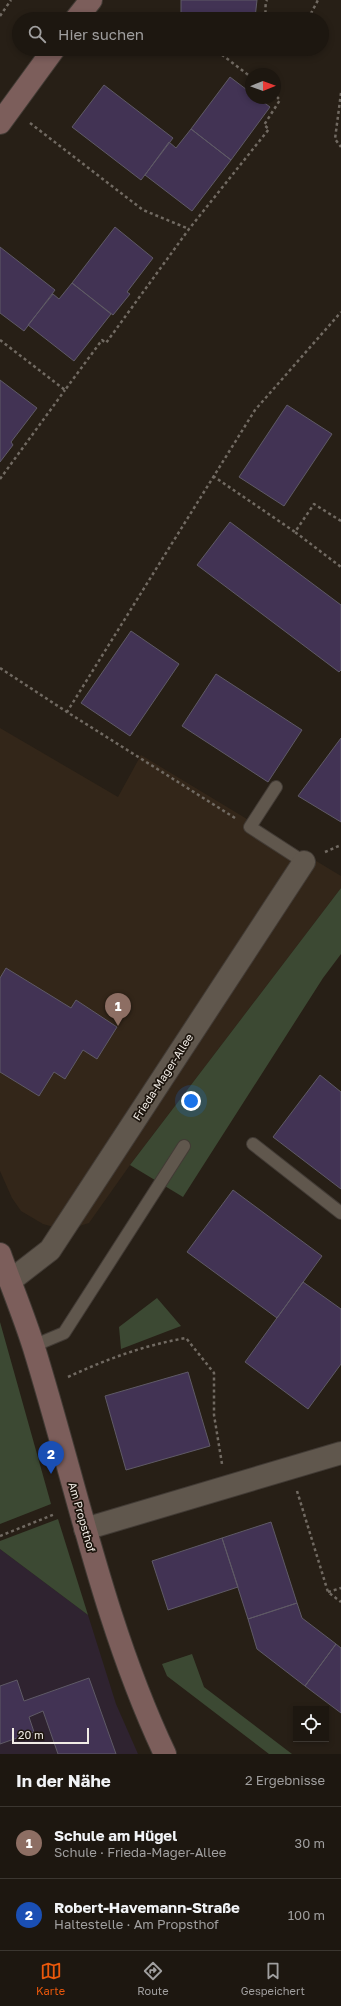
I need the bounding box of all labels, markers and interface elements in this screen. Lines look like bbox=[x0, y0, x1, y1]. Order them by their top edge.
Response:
search box bbox=[12, 12, 329, 56]
icon: search bbox=[26, 23, 48, 45]
text: Hier suchen bbox=[58, 25, 144, 43]
north arrow bbox=[245, 68, 281, 104]
pin: 1 bbox=[105, 993, 131, 1026]
street label: Frieda-Mager-Allee bbox=[130, 1031, 195, 1123]
your location bbox=[181, 1091, 201, 1111]
pin: 2 bbox=[38, 1441, 64, 1474]
street label: Am Propsthof bbox=[66, 1480, 99, 1553]
map controls bbox=[293, 1706, 329, 1742]
button: locate bbox=[293, 1706, 329, 1742]
scale bar bbox=[12, 1726, 89, 1745]
text: 20 m bbox=[18, 1728, 44, 1741]
text: In der Nähe bbox=[16, 1770, 111, 1791]
text: 2 Ergebnisse bbox=[245, 1772, 325, 1788]
text: Schule am Hügel bbox=[54, 1826, 177, 1844]
text: 1 bbox=[26, 1835, 32, 1851]
text: 30 m bbox=[295, 1835, 325, 1851]
text: Schule · Frieda-Mager-Allee bbox=[54, 1844, 226, 1860]
text: Robert-Havemann-Straße bbox=[54, 1898, 240, 1916]
text: 2 bbox=[25, 1907, 33, 1923]
text: 100 m bbox=[288, 1907, 325, 1923]
text: Haltestelle · Am Propsthof bbox=[54, 1916, 219, 1932]
tab: Karte bbox=[36, 1960, 65, 1997]
tab: Route bbox=[137, 1960, 169, 1997]
tab: Gespeichert bbox=[241, 1960, 305, 1997]

